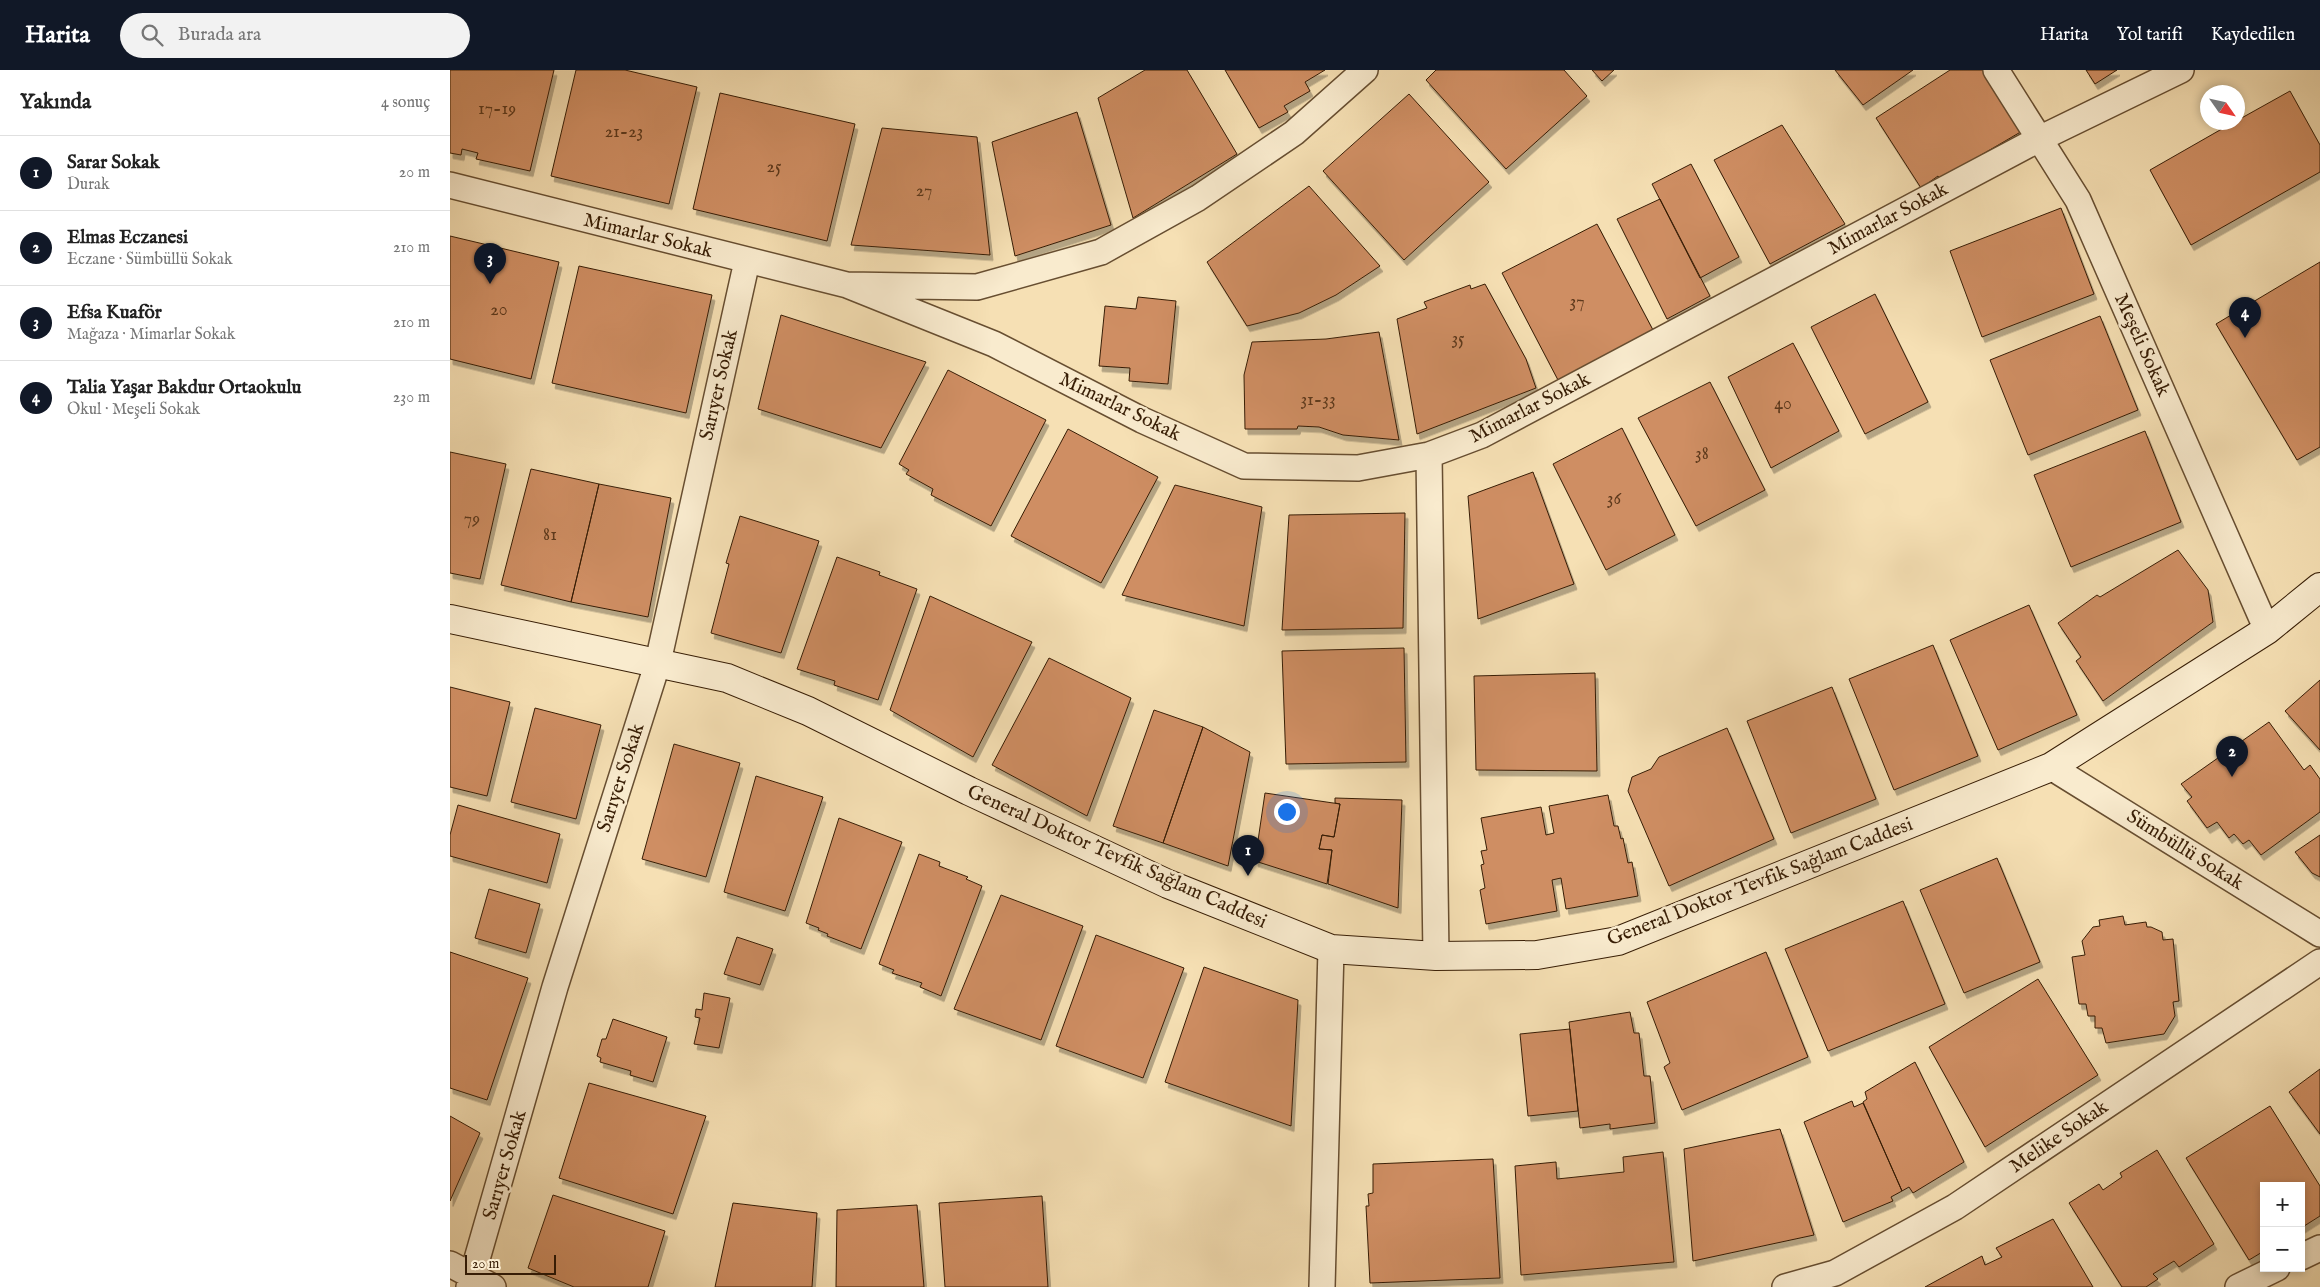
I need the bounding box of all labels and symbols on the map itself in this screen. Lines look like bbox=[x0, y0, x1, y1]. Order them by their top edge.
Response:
north arrow bbox=[2200, 85, 2245, 130]
house number: 17-19 bbox=[478, 98, 516, 121]
house number: 21-23 bbox=[605, 121, 643, 144]
house number: 25 bbox=[767, 156, 782, 179]
street label: Mimarlar Sokak bbox=[1824, 177, 1953, 261]
house number: 27 bbox=[916, 180, 932, 203]
street label: Mimarlar Sokak bbox=[581, 208, 716, 264]
pin: 3 bbox=[474, 243, 506, 284]
street label: Meşeli Sokak bbox=[2108, 290, 2176, 401]
house number: 37 bbox=[1569, 291, 1585, 314]
pin: 4 bbox=[2229, 297, 2261, 338]
house number: 20 bbox=[490, 299, 508, 322]
street label: Sarıyer Sokak bbox=[694, 327, 744, 443]
house number: 35 bbox=[1451, 328, 1465, 351]
street label: Mimarlar Sokak bbox=[1055, 367, 1185, 447]
street label: Mimarlar Sokak bbox=[1465, 367, 1595, 449]
house number: 31-33 bbox=[1300, 389, 1336, 412]
house number: 40 bbox=[1774, 393, 1792, 416]
house number: 38 bbox=[1695, 443, 1709, 466]
house number: 36 bbox=[1607, 488, 1622, 511]
house number: 79 bbox=[464, 508, 480, 531]
house number: 81 bbox=[543, 524, 557, 547]
street label: Sarıyer Sokak bbox=[592, 720, 650, 836]
pin: 2 bbox=[2216, 736, 2248, 777]
street label: General Doktor Tevfik Sağlam Caddesi bbox=[963, 779, 1271, 935]
your location bbox=[1274, 799, 1300, 825]
street label: Sümbüllü Sokak bbox=[2122, 804, 2249, 896]
street label: General Doktor Tevfik Sağlam Caddesi bbox=[1604, 812, 1916, 952]
pin: 1 bbox=[1232, 835, 1264, 876]
street label: Melike Sokak bbox=[2005, 1095, 2113, 1179]
street label: Sarıyer Sokak bbox=[477, 1107, 533, 1223]
scale bar bbox=[465, 1252, 556, 1275]

